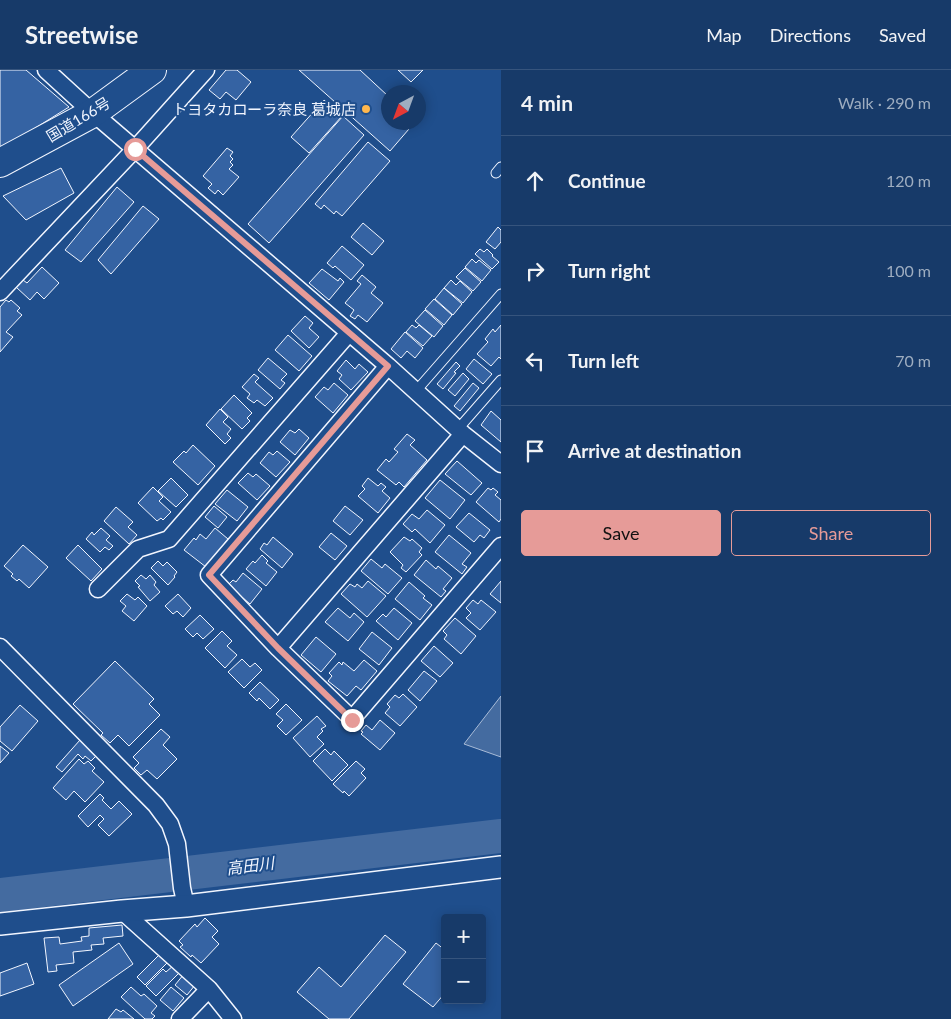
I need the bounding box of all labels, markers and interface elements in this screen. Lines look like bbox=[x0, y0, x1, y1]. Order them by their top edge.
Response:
text: Streetwise bbox=[25, 20, 138, 49]
text: Map bbox=[706, 24, 742, 46]
text: Directions bbox=[770, 24, 851, 46]
text: Saved bbox=[879, 24, 926, 46]
north arrow bbox=[381, 85, 426, 130]
text: 4 min bbox=[521, 90, 573, 115]
street label: 国道166号 bbox=[43, 93, 113, 145]
text: Walk · 290 m bbox=[838, 93, 931, 112]
place label: トヨタカローラ奈良 葛城店 bbox=[172, 100, 356, 118]
marker: トヨタカローラ奈良 葛城店 bbox=[360, 103, 372, 115]
route start bbox=[124, 138, 147, 161]
icon: ahead bbox=[521, 167, 549, 195]
text: Continue bbox=[568, 169, 646, 192]
text: 120 m bbox=[886, 171, 931, 190]
icon: right bbox=[521, 257, 549, 285]
text: Turn right bbox=[568, 259, 650, 282]
text: 100 m bbox=[886, 261, 931, 280]
icon: left bbox=[521, 347, 549, 375]
text: Turn left bbox=[568, 349, 639, 372]
text: 70 m bbox=[895, 351, 931, 370]
icon: arrive bbox=[521, 437, 549, 465]
text: Arrive at destination bbox=[568, 439, 741, 462]
button: Save bbox=[521, 510, 721, 556]
button: Share bbox=[731, 510, 931, 556]
route end bbox=[341, 709, 364, 732]
water label: 高田川 bbox=[225, 852, 277, 877]
map controls bbox=[441, 914, 486, 1004]
button: + bbox=[441, 914, 486, 959]
button: − bbox=[441, 959, 486, 1004]

